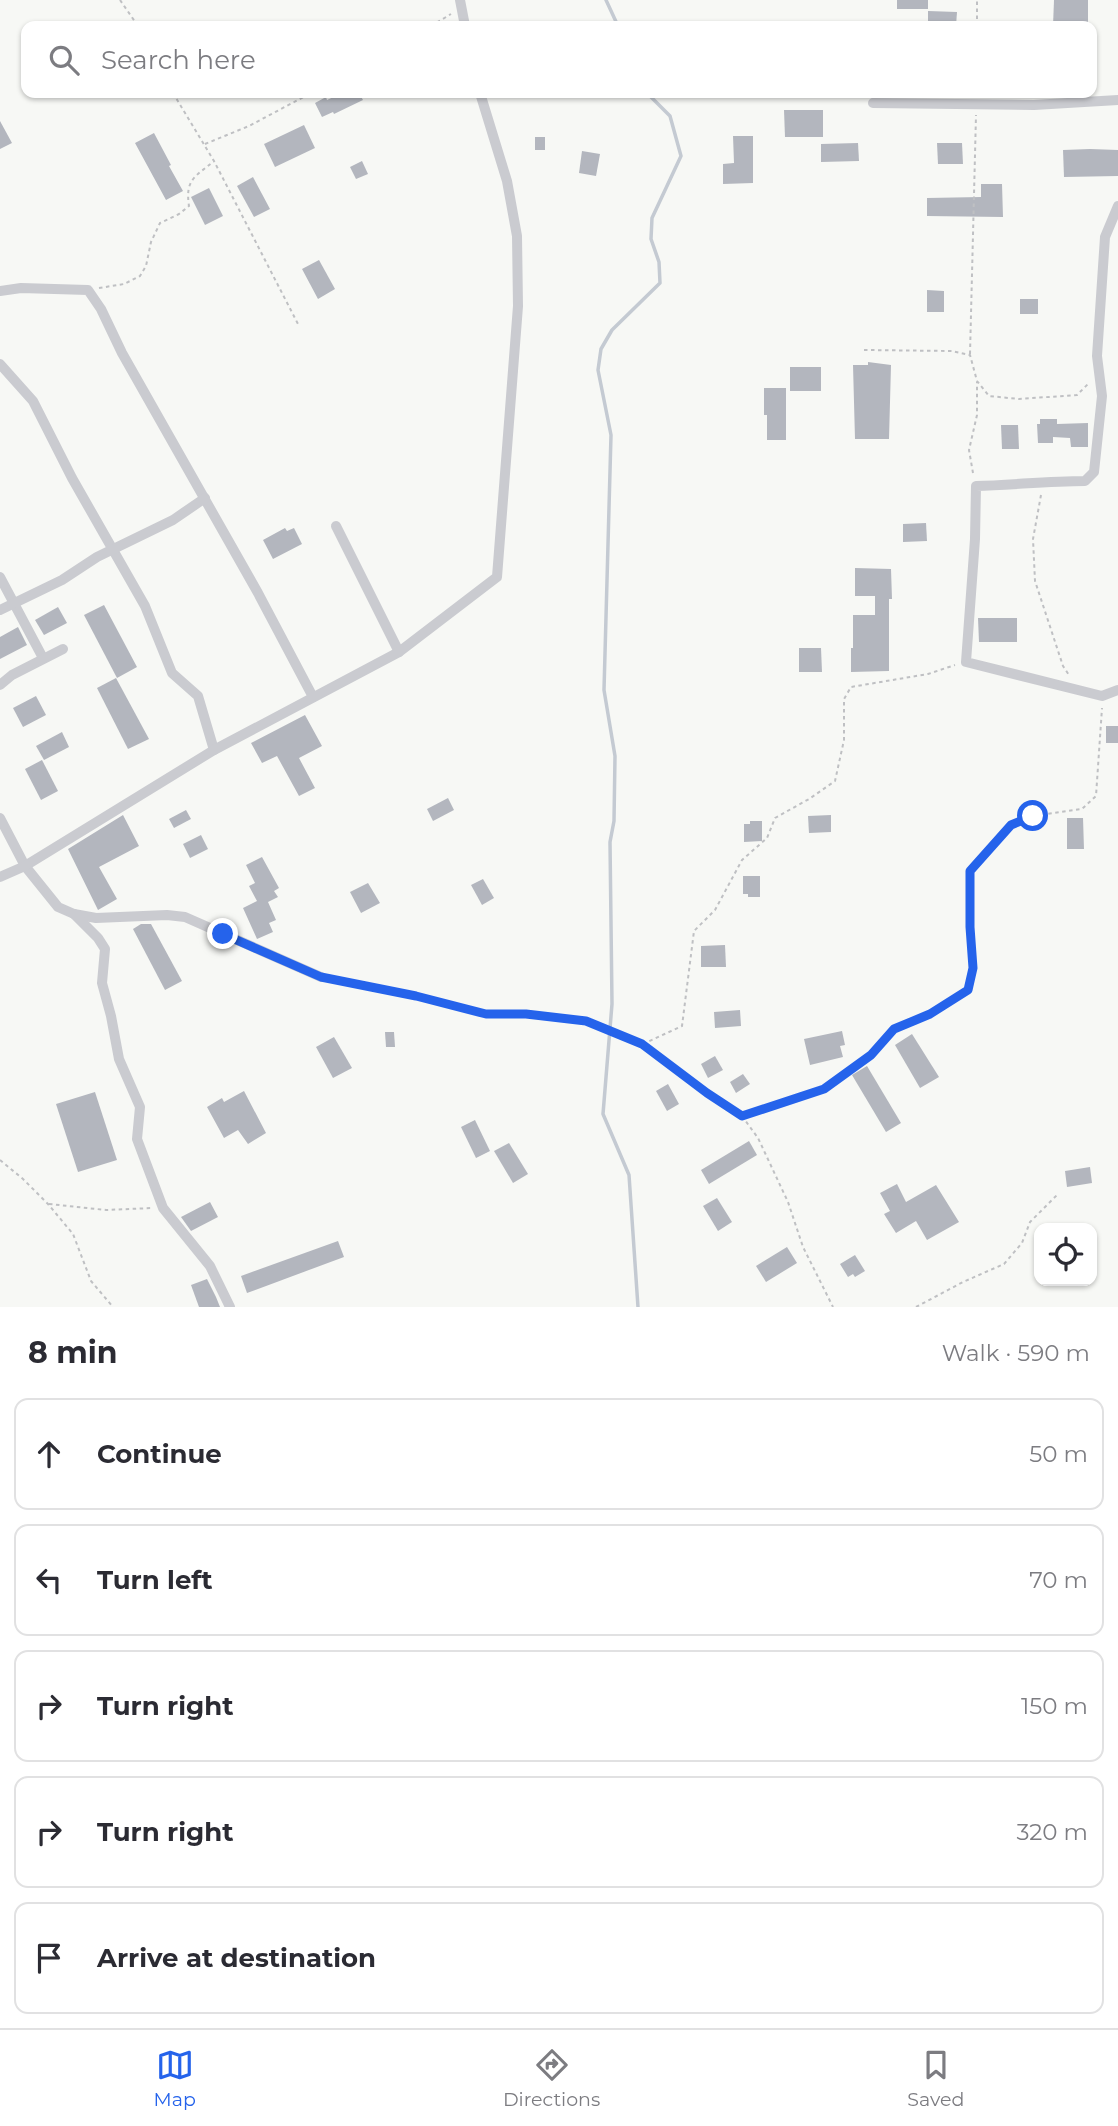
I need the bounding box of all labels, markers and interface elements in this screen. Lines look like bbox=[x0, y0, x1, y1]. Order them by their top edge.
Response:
search box bbox=[21, 21, 1097, 98]
icon: search bbox=[45, 41, 83, 79]
text: Search here bbox=[101, 44, 256, 76]
route start bbox=[1017, 800, 1048, 831]
route end bbox=[207, 918, 238, 949]
map controls bbox=[1034, 1223, 1097, 1286]
button: locate bbox=[1034, 1223, 1097, 1286]
text: 8 min bbox=[28, 1334, 118, 1371]
text: Walk · 590 m bbox=[942, 1339, 1090, 1367]
icon: ahead bbox=[30, 1435, 68, 1473]
text: Continue bbox=[97, 1438, 222, 1470]
text: 50 m bbox=[1029, 1440, 1088, 1468]
icon: left bbox=[30, 1561, 68, 1599]
text: Turn left bbox=[97, 1564, 213, 1596]
text: 70 m bbox=[1029, 1566, 1088, 1594]
icon: right bbox=[30, 1687, 68, 1725]
text: Turn right bbox=[97, 1690, 233, 1722]
text: 150 m bbox=[1021, 1692, 1088, 1720]
icon: right bbox=[30, 1813, 68, 1851]
text: Turn right bbox=[97, 1816, 233, 1848]
text: 320 m bbox=[1016, 1818, 1088, 1846]
icon: arrive bbox=[30, 1939, 68, 1977]
text: Arrive at destination bbox=[97, 1942, 376, 1974]
tab: Map bbox=[154, 2046, 196, 2111]
tab: Directions bbox=[503, 2046, 600, 2111]
tab: Saved bbox=[907, 2046, 964, 2111]

